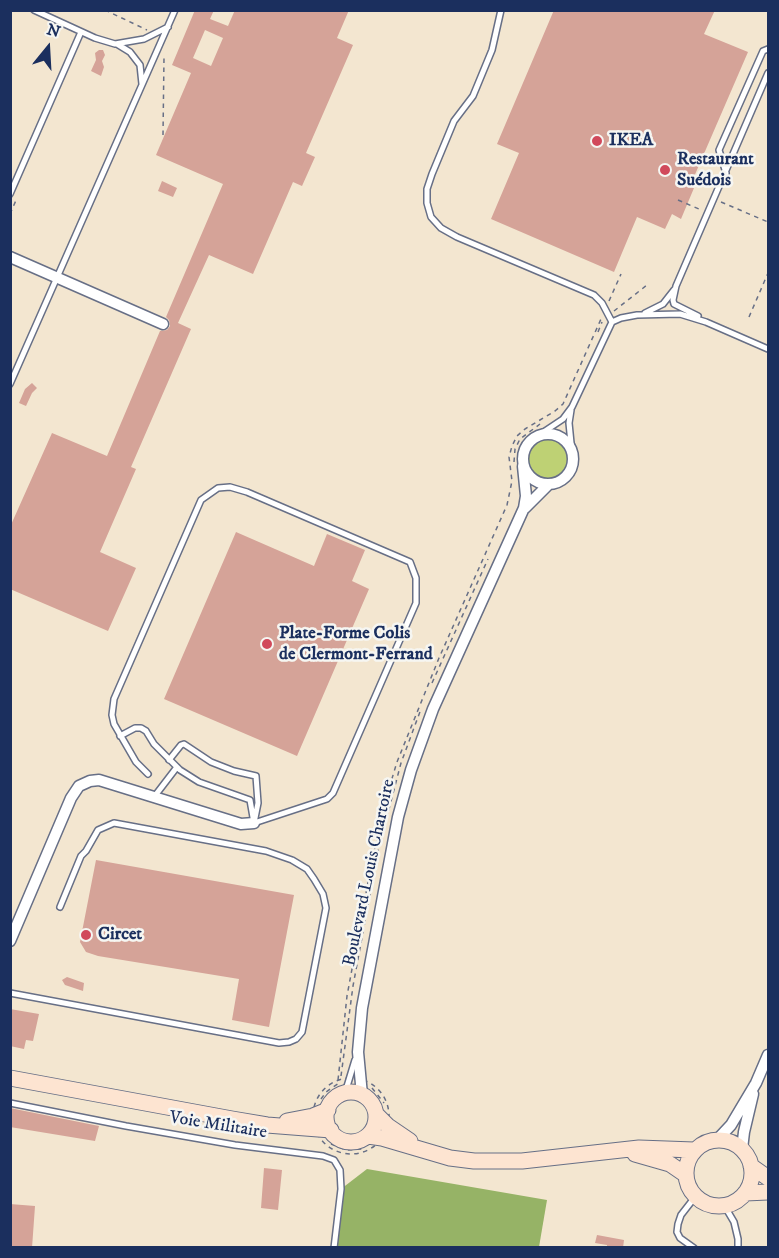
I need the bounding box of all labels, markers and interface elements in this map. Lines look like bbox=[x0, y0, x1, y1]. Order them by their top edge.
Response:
north arrow bbox=[18, 18, 78, 78]
text: N bbox=[44, 19, 63, 42]
place label: IKEA bbox=[609, 130, 653, 152]
marker: IKEA bbox=[590, 134, 604, 148]
place label: Restaurant Suédois bbox=[677, 149, 754, 192]
marker: Restaurant Suédois bbox=[658, 163, 672, 177]
place label: Plate-Forme Colis de Clermont-Ferrand bbox=[279, 623, 433, 666]
marker: Plate-Forme Colis de Clermont-Ferrand bbox=[260, 637, 274, 651]
street label: Boulevard Louis Chartoire bbox=[340, 777, 400, 969]
place label: Circet bbox=[98, 924, 142, 946]
marker: Circet bbox=[79, 928, 93, 942]
street label: Voie Militaire bbox=[168, 1108, 268, 1144]

